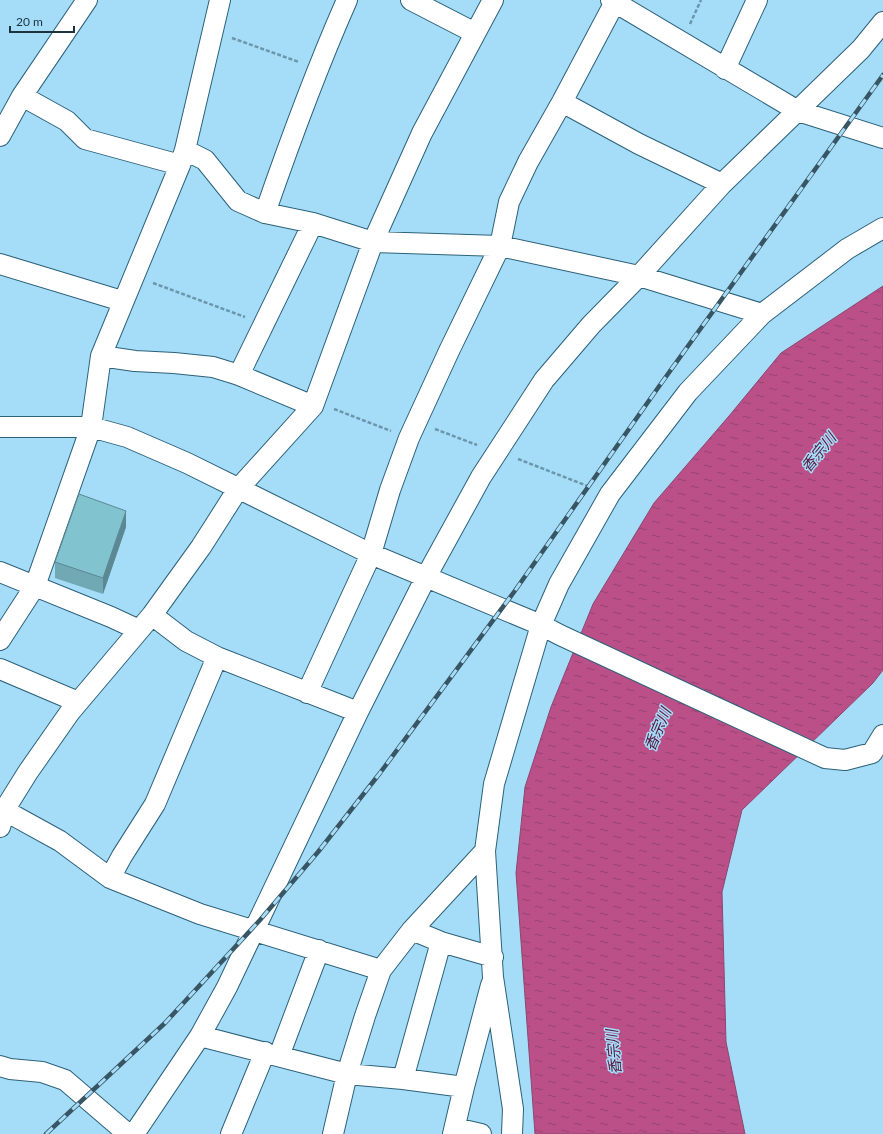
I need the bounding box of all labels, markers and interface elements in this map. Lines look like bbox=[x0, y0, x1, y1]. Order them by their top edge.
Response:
scale bar bbox=[10, 8, 74, 34]
text: 20 m bbox=[16, 14, 43, 29]
water label: 香宗川 bbox=[797, 427, 840, 475]
water label: 香宗川 bbox=[640, 703, 675, 753]
water label: 香宗川 bbox=[602, 1027, 624, 1075]

